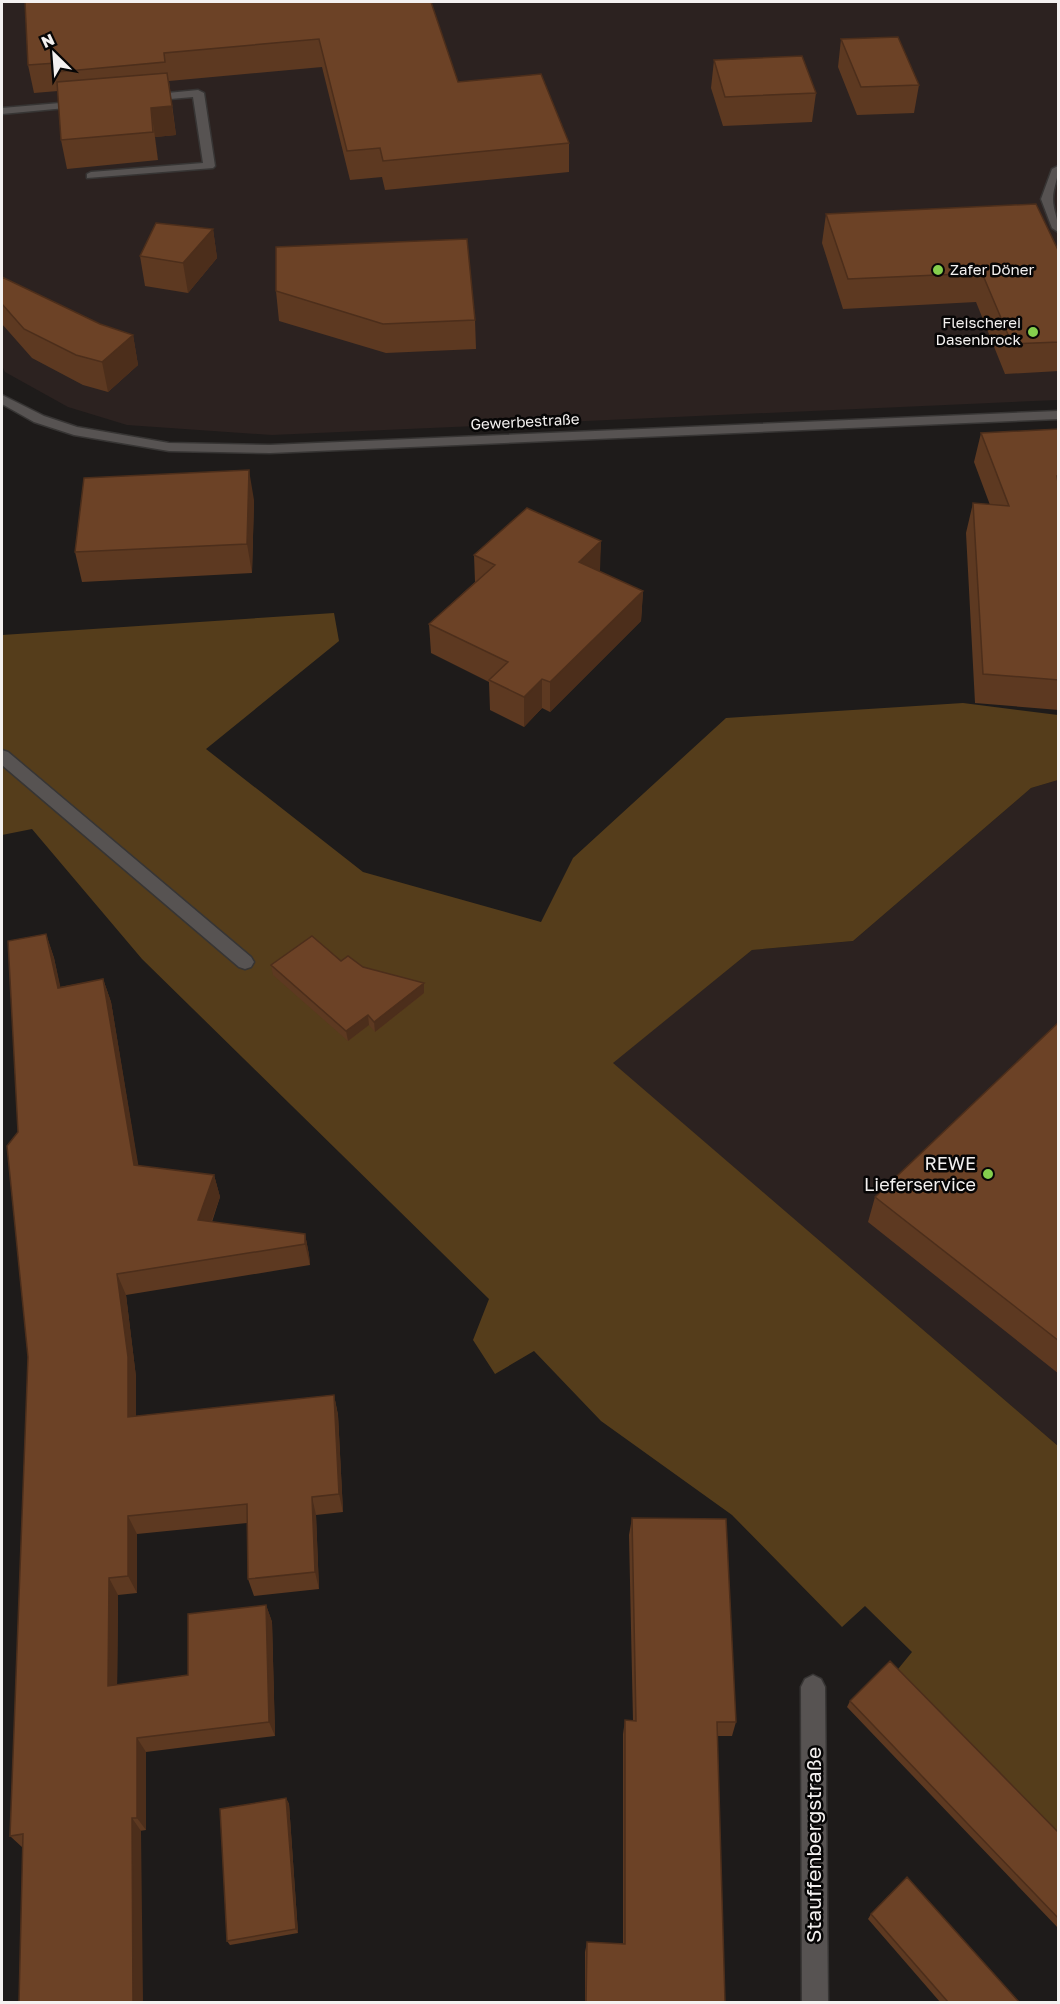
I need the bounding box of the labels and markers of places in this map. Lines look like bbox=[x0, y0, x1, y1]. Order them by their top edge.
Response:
place label: Zafer Döner bbox=[950, 260, 1035, 278]
marker: Zafer Döner bbox=[931, 263, 945, 277]
place label: Fleischerei Dasenbrock bbox=[936, 313, 1022, 348]
marker: Fleischerei Dasenbrock bbox=[1026, 325, 1040, 339]
place label: REWE Lieferservice bbox=[864, 1152, 976, 1195]
marker: REWE Lieferservice bbox=[981, 1167, 995, 1181]

